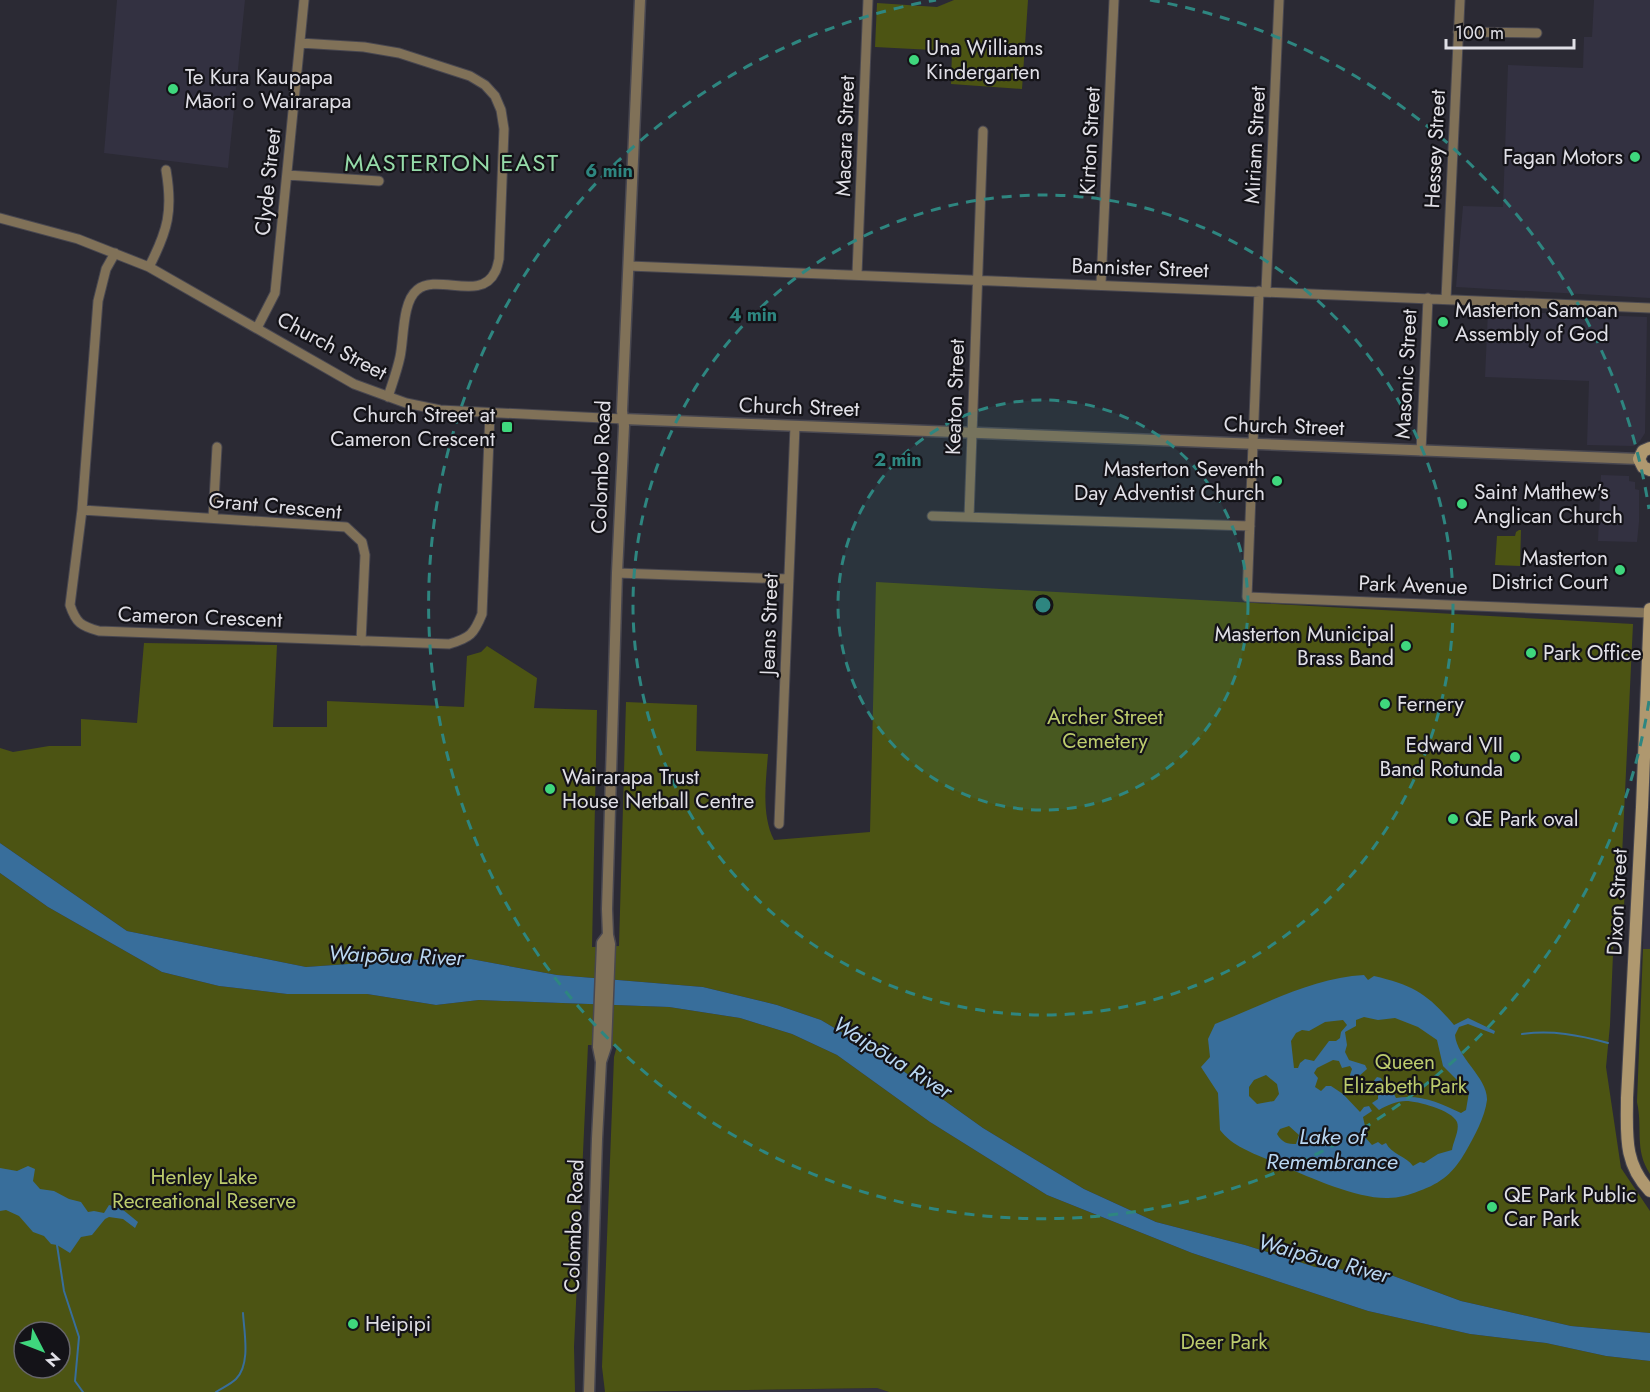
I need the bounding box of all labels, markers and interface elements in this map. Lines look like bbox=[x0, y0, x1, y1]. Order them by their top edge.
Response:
scale bar bbox=[1446, 12, 1574, 50]
text: 100 m bbox=[1455, 20, 1504, 46]
place label: Una Williams Kindergarten bbox=[926, 33, 1043, 87]
marker: Una Williams Kindergarten bbox=[907, 53, 921, 67]
place label: Te Kura Kaupapa Māori o Wairarapa bbox=[185, 62, 351, 116]
street label: Macara Street bbox=[828, 75, 862, 197]
marker: Te Kura Kaupapa Māori o Wairarapa bbox=[166, 82, 180, 96]
street label: Miriam Street bbox=[1237, 85, 1273, 205]
street label: Kirton Street bbox=[1072, 86, 1108, 196]
street label: Hessey Street bbox=[1417, 89, 1453, 209]
street label: Clyde Street bbox=[247, 127, 289, 237]
place label: Fagan Motors bbox=[1503, 142, 1623, 172]
district label: MASTERTON EAST bbox=[344, 145, 560, 180]
marker: Fagan Motors bbox=[1628, 150, 1642, 164]
text: 6 min bbox=[585, 158, 633, 184]
street label: Bannister Street bbox=[1071, 251, 1209, 285]
place label: Masterton Samoan Assembly of God bbox=[1455, 295, 1618, 349]
text: 4 min bbox=[729, 302, 777, 328]
street label: Church Street bbox=[272, 304, 392, 388]
street label: Masonic Street bbox=[1388, 308, 1424, 440]
marker: Masterton Samoan Assembly of God bbox=[1436, 315, 1450, 329]
street label: Keaton Street bbox=[938, 338, 972, 456]
street label: Church Street bbox=[738, 390, 860, 424]
place label: Church Street at Cameron Crescent bbox=[330, 400, 495, 454]
street label: Colombo Road bbox=[584, 400, 618, 534]
street label: Church Street bbox=[1223, 409, 1345, 443]
marker: Church Street at Cameron Crescent bbox=[500, 420, 514, 434]
text: 2 min bbox=[874, 447, 922, 473]
place label: Masterton Seventh Day Adventist Church bbox=[1074, 454, 1265, 508]
marker: Masterton Seventh Day Adventist Church bbox=[1270, 474, 1284, 488]
place label: Saint Matthew's Anglican Church bbox=[1474, 477, 1623, 531]
street label: Grant Crescent bbox=[207, 485, 343, 527]
marker: Saint Matthew's Anglican Church bbox=[1455, 497, 1469, 511]
place label: Masterton District Court bbox=[1492, 543, 1608, 597]
marker: Masterton District Court bbox=[1613, 563, 1627, 577]
street label: Park Avenue bbox=[1358, 568, 1468, 602]
street label: Jeans Street bbox=[752, 573, 786, 678]
centre of rings bbox=[1033, 595, 1053, 615]
street label: Cameron Crescent bbox=[117, 599, 283, 635]
place label: Masterton Municipal Brass Band bbox=[1215, 619, 1394, 673]
place label: Park Office bbox=[1543, 638, 1642, 668]
marker: Masterton Municipal Brass Band bbox=[1399, 639, 1413, 653]
marker: Park Office bbox=[1524, 646, 1538, 660]
place label: Fernery bbox=[1397, 689, 1465, 719]
marker: Fernery bbox=[1378, 697, 1392, 711]
park label: Archer Street Cemetery bbox=[1047, 702, 1163, 756]
place label: Edward VII Band Rotunda bbox=[1379, 730, 1503, 784]
marker: Edward VII Band Rotunda bbox=[1508, 750, 1522, 764]
place label: Wairarapa Trust House Netball Centre bbox=[562, 762, 754, 816]
marker: Wairarapa Trust House Netball Centre bbox=[543, 782, 557, 796]
place label: QE Park oval bbox=[1465, 804, 1578, 834]
marker: QE Park oval bbox=[1446, 812, 1460, 826]
street label: Dixon Street bbox=[1599, 848, 1635, 956]
water label: Waipōua River bbox=[328, 937, 466, 973]
water label: Waipōua River bbox=[827, 1008, 960, 1107]
park label: Queen Elizabeth Park bbox=[1343, 1047, 1468, 1101]
water label: Lake of Remembrance bbox=[1266, 1120, 1398, 1177]
street label: Colombo Road bbox=[557, 1159, 591, 1293]
park label: Henley Lake Recreational Reserve bbox=[112, 1162, 296, 1216]
place label: QE Park Public Car Park bbox=[1504, 1180, 1637, 1234]
marker: QE Park Public Car Park bbox=[1485, 1200, 1499, 1214]
water label: Waipōua River bbox=[1254, 1225, 1395, 1291]
place label: Heipipi bbox=[365, 1309, 431, 1339]
marker: Heipipi bbox=[346, 1317, 360, 1331]
north arrow bbox=[12, 1320, 72, 1380]
park label: Deer Park bbox=[1181, 1327, 1268, 1357]
text: N bbox=[40, 1347, 66, 1372]

